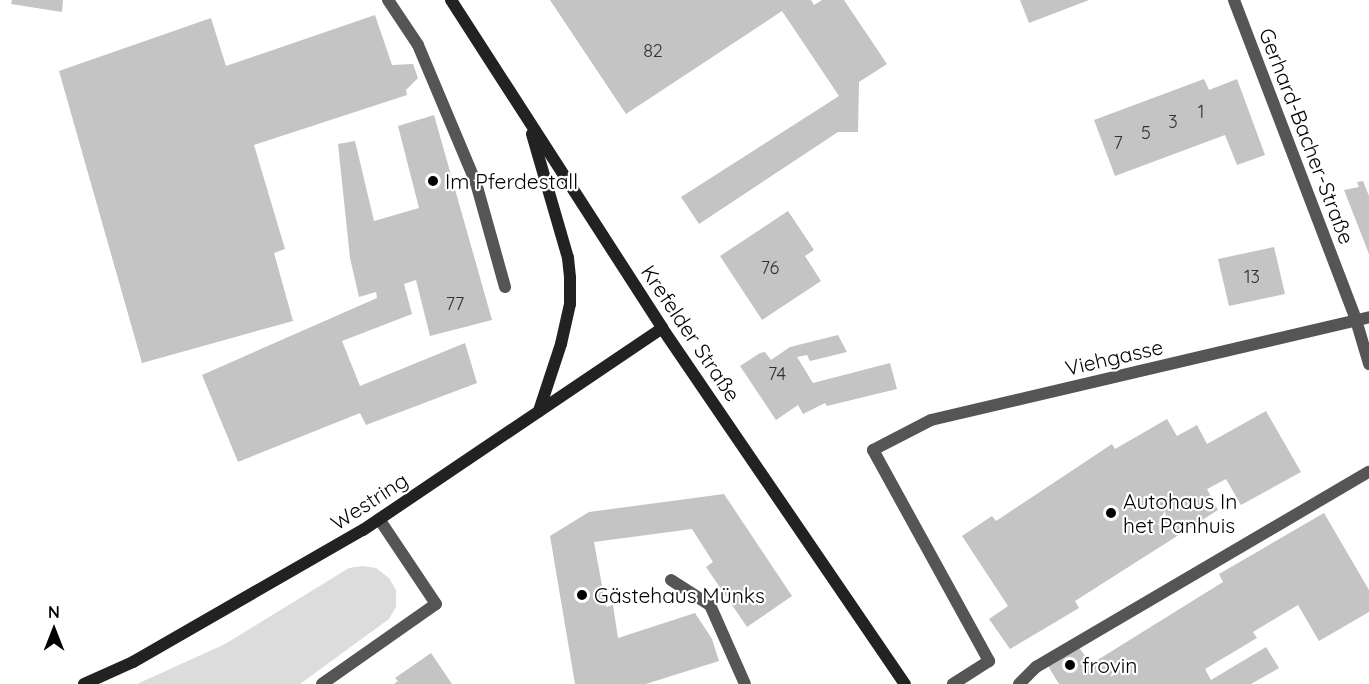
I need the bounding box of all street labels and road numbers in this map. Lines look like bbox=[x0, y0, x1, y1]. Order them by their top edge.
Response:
street label: Gerhard-Bacher-Straße bbox=[1254, 25, 1360, 247]
street label: Krefelder Straße bbox=[636, 260, 746, 406]
street label: Viehgasse bbox=[1063, 334, 1165, 380]
street label: Westring bbox=[326, 467, 412, 535]

